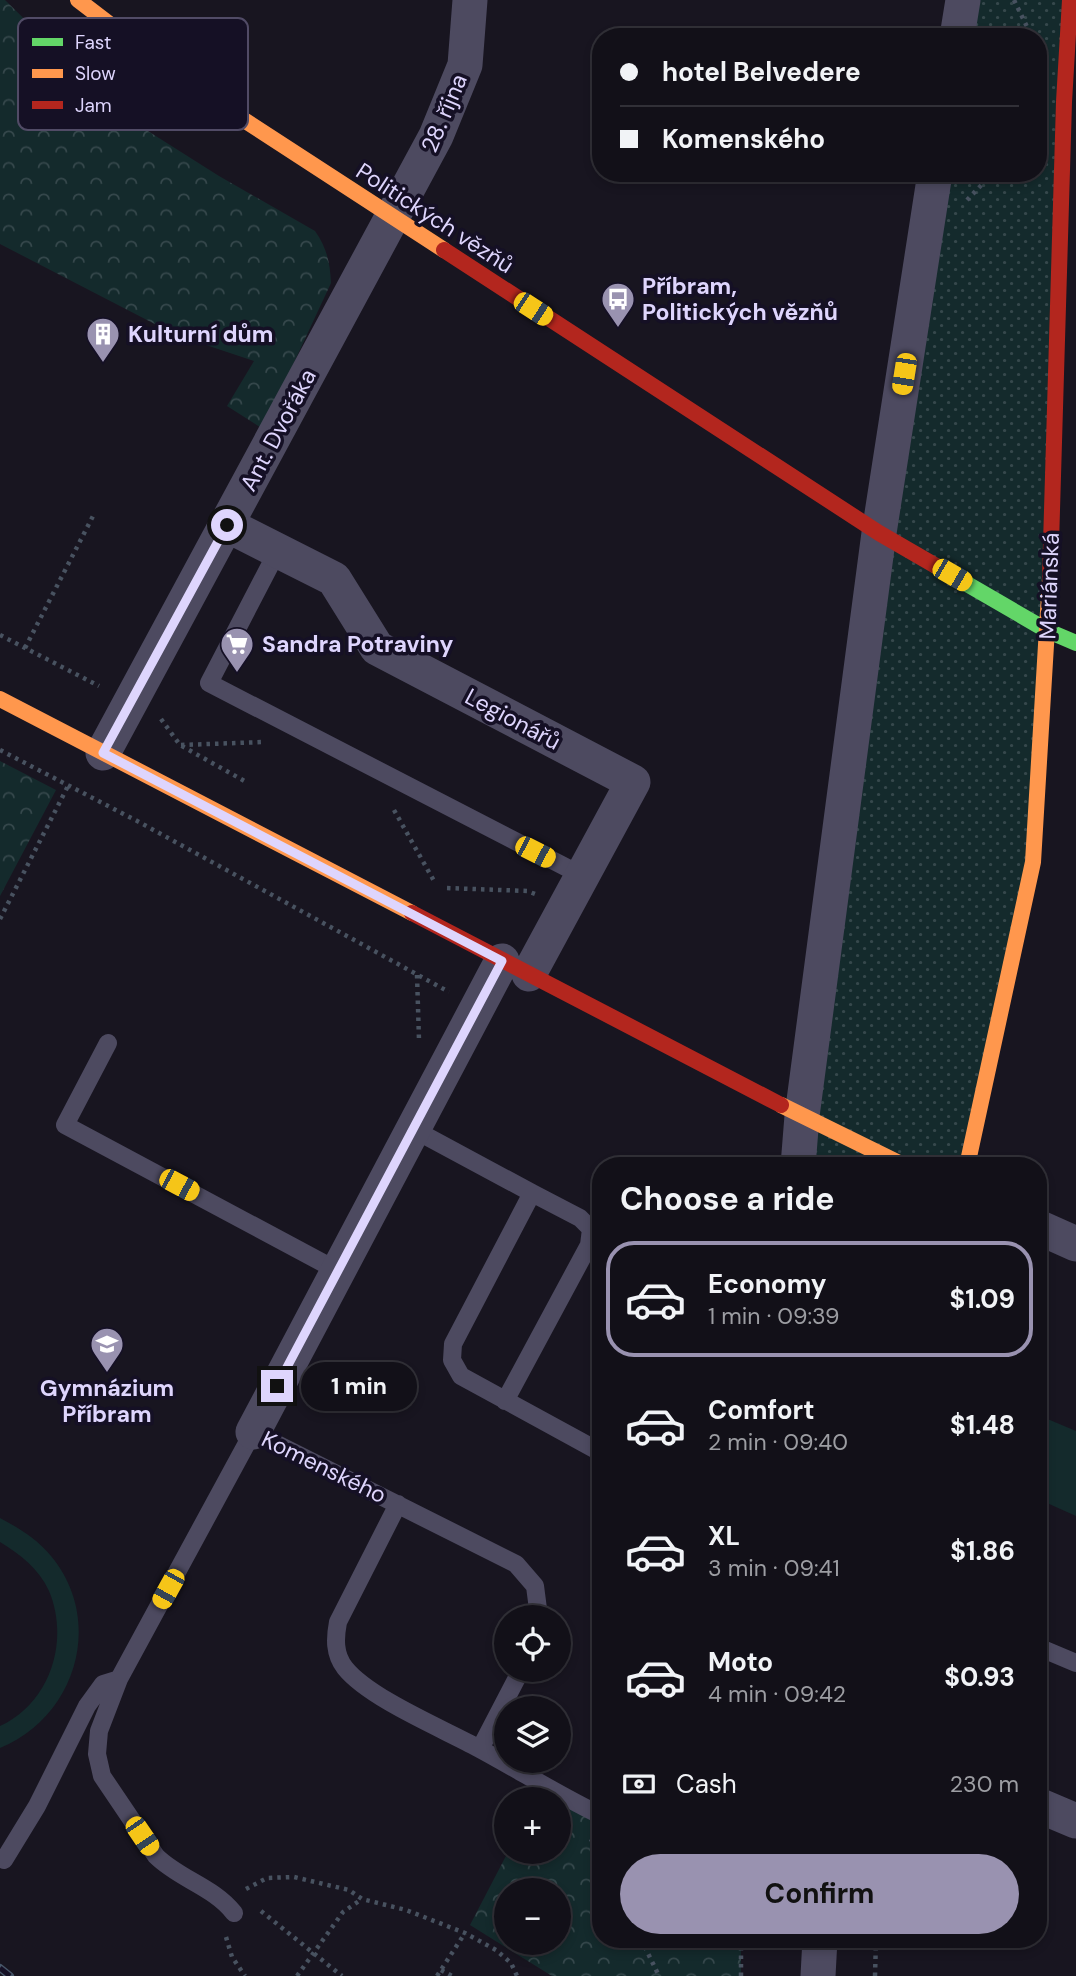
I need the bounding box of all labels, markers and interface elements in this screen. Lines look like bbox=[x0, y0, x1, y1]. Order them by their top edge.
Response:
legend bbox=[18, 18, 248, 130]
text: Fast bbox=[75, 30, 111, 55]
text: hotel Belvedere bbox=[662, 55, 861, 89]
text: Slow bbox=[75, 61, 116, 86]
street label: 28. října bbox=[414, 69, 474, 157]
text: Jam bbox=[75, 93, 112, 118]
text: Komenského bbox=[662, 122, 825, 156]
street label: Politických vězňů bbox=[351, 156, 519, 280]
place label: Příbram, Politických vězňů bbox=[642, 271, 838, 327]
bus stop icon: Příbram, Politických vězňů bbox=[599, 280, 637, 329]
car bbox=[510, 289, 557, 329]
building icon: Kulturní dům bbox=[84, 315, 122, 364]
place label: Kulturní dům bbox=[128, 319, 273, 349]
car bbox=[891, 352, 918, 396]
street label: Ant. Dvořáka bbox=[233, 364, 323, 496]
route start bbox=[211, 509, 243, 541]
street label: Mariánská bbox=[1032, 532, 1066, 640]
car bbox=[929, 555, 976, 595]
supermarket icon: Sandra Potraviny bbox=[218, 625, 256, 674]
place label: Sandra Potraviny bbox=[262, 629, 454, 659]
street label: Legionářů bbox=[460, 681, 566, 757]
car bbox=[512, 833, 559, 871]
car bbox=[156, 1166, 203, 1204]
text: Choose a ride bbox=[620, 1178, 835, 1220]
text: Economy bbox=[708, 1267, 826, 1301]
icon: car bbox=[624, 1268, 687, 1331]
text: $1.09 bbox=[950, 1282, 1015, 1316]
text: 1 min · 09:39 bbox=[708, 1301, 840, 1331]
school or university icon: Gymnázium Příbram bbox=[88, 1325, 126, 1374]
callout: 1 min bbox=[302, 1362, 417, 1410]
route end bbox=[261, 1370, 293, 1402]
text: 1 min bbox=[331, 1371, 387, 1401]
place label: Gymnázium Příbram bbox=[40, 1373, 174, 1429]
text: Comfort bbox=[708, 1393, 814, 1427]
icon: car bbox=[624, 1394, 687, 1457]
text: $1.48 bbox=[950, 1408, 1015, 1442]
street label: Komenského bbox=[257, 1424, 391, 1510]
text: 2 min · 09:40 bbox=[708, 1427, 848, 1457]
text: XL bbox=[708, 1519, 740, 1553]
icon: car bbox=[624, 1520, 687, 1583]
text: $1.86 bbox=[950, 1534, 1015, 1568]
text: 3 min · 09:41 bbox=[708, 1553, 840, 1583]
car bbox=[149, 1566, 188, 1612]
map controls bbox=[494, 1605, 571, 1955]
button: locate bbox=[494, 1605, 571, 1682]
text: Moto bbox=[708, 1645, 773, 1679]
icon: car bbox=[624, 1646, 687, 1709]
text: $0.93 bbox=[944, 1660, 1015, 1694]
text: 4 min · 09:42 bbox=[708, 1679, 846, 1709]
button: layers bbox=[494, 1696, 571, 1773]
icon: cash bbox=[620, 1765, 658, 1803]
text: Cash bbox=[676, 1767, 737, 1801]
text: 230 m bbox=[950, 1769, 1019, 1799]
button: + bbox=[494, 1787, 571, 1864]
car bbox=[122, 1813, 163, 1859]
button: Confirm bbox=[620, 1854, 1019, 1934]
button: − bbox=[494, 1878, 571, 1955]

